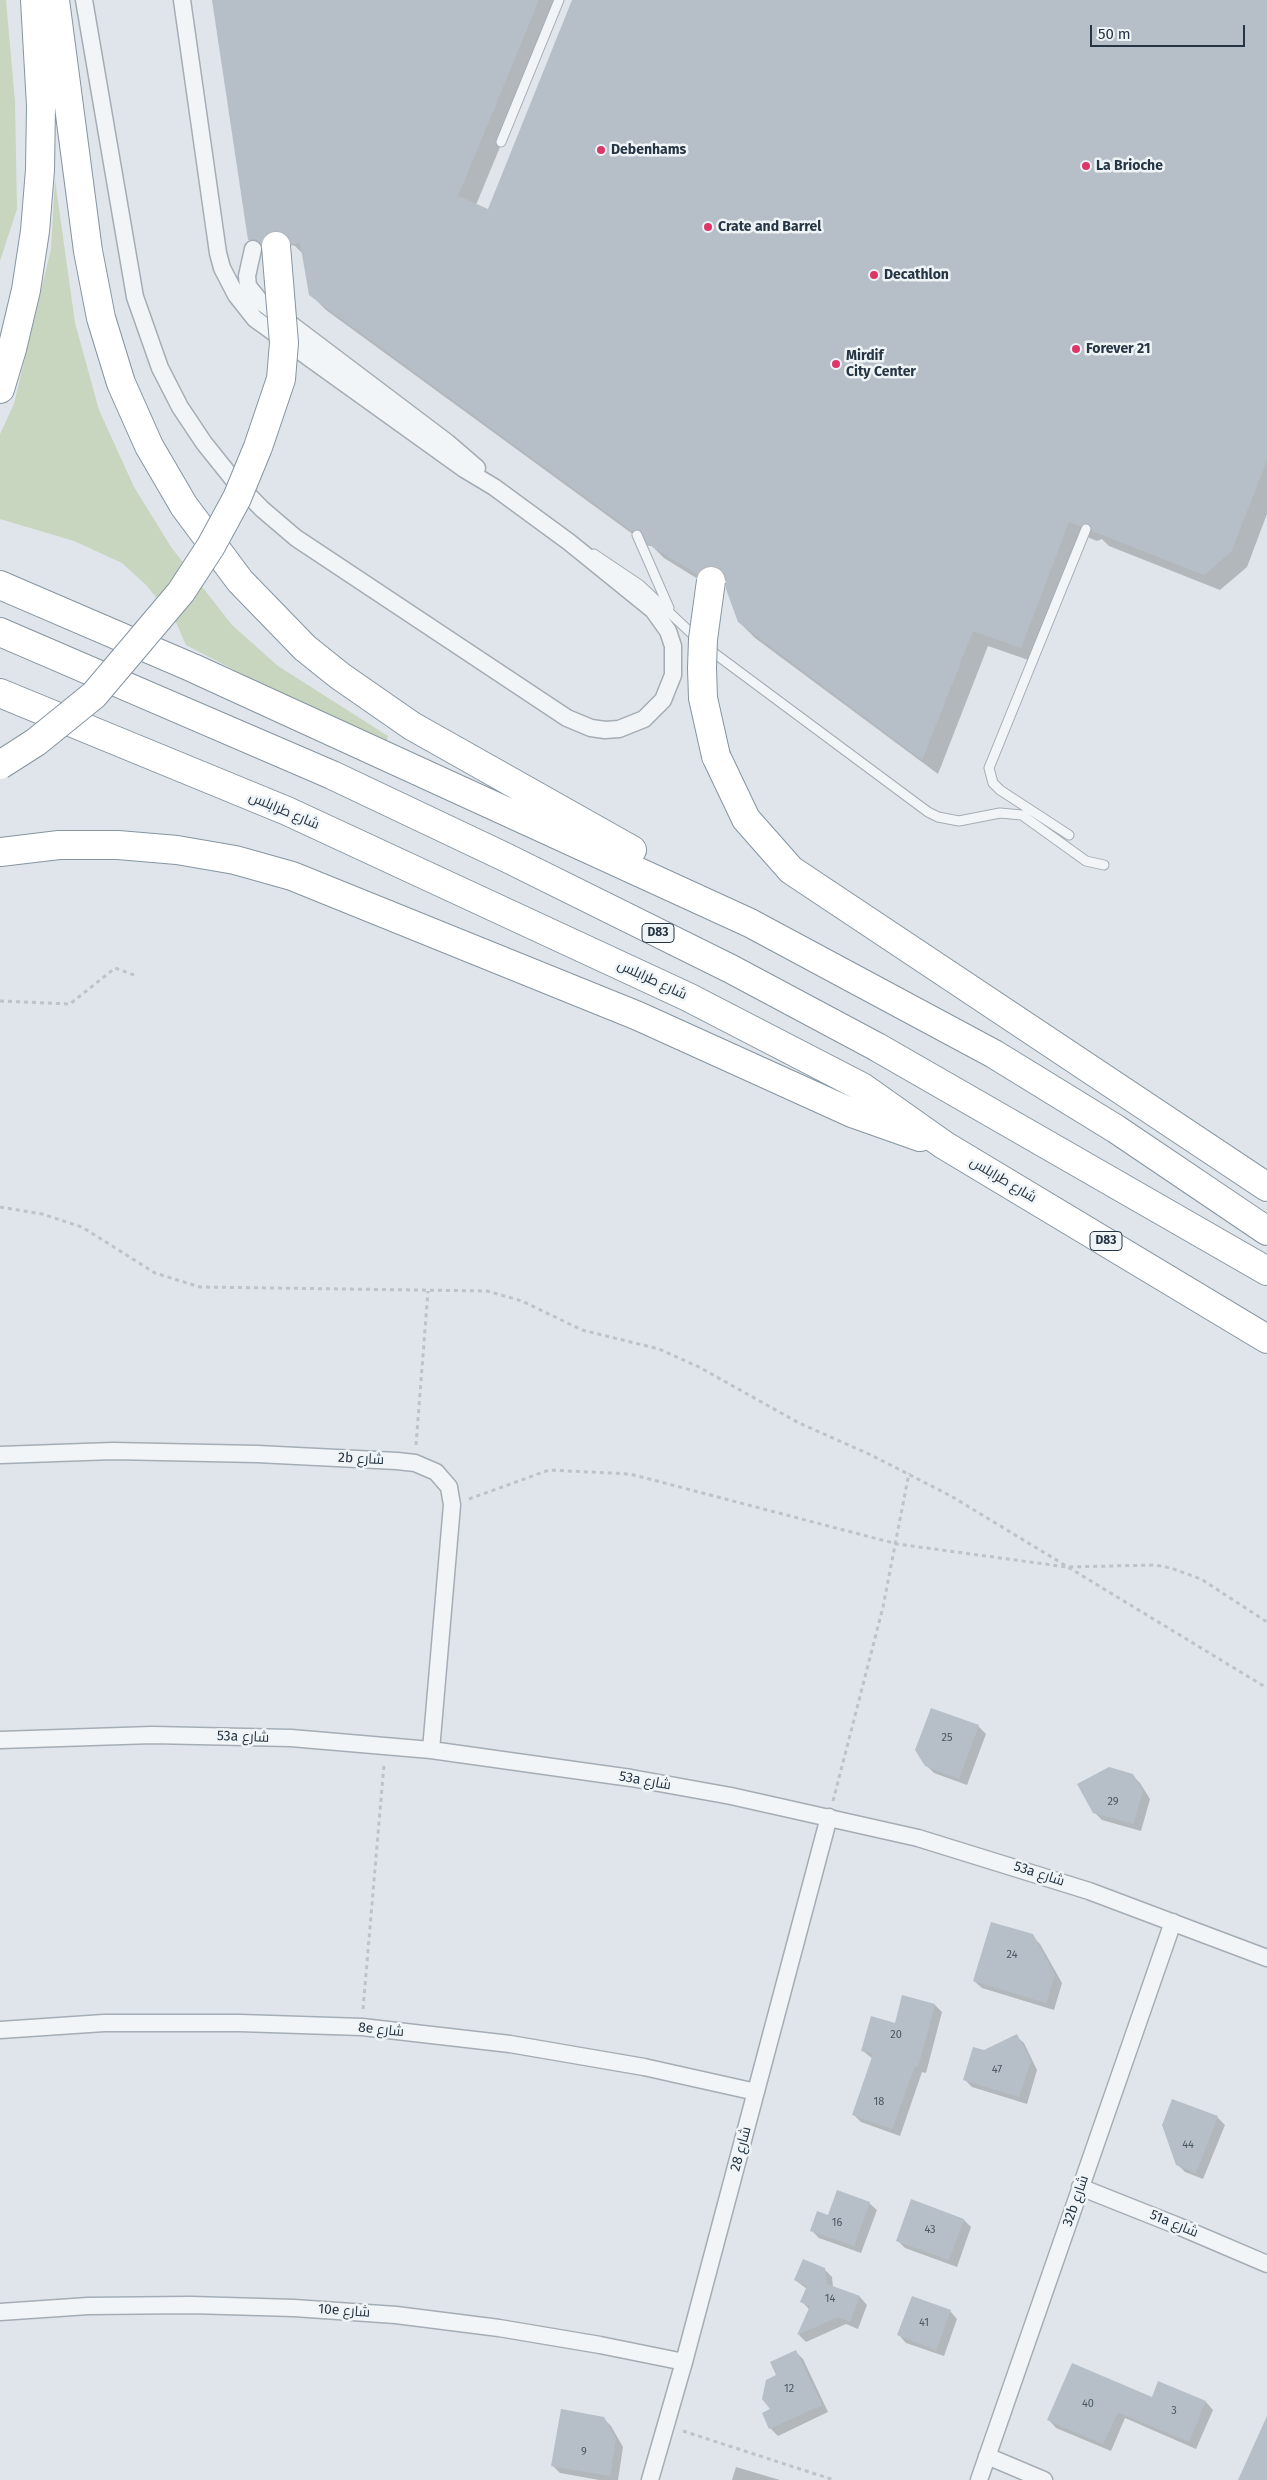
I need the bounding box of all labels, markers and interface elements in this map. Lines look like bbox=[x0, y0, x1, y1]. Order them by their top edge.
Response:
scale bar bbox=[1092, 15, 1247, 47]
text: 50 m bbox=[1098, 25, 1131, 43]
place label: Debenhams bbox=[611, 142, 686, 158]
marker: Debenhams bbox=[595, 144, 607, 156]
place label: La Brioche bbox=[1096, 158, 1163, 174]
marker: La Brioche bbox=[1080, 160, 1092, 172]
place label: Crate and Barrel bbox=[718, 219, 821, 235]
marker: Crate and Barrel bbox=[702, 221, 714, 233]
place label: Decathlon bbox=[884, 267, 949, 283]
marker: Decathlon bbox=[868, 269, 880, 281]
place label: Forever 21 bbox=[1086, 341, 1150, 357]
marker: Forever 21 bbox=[1070, 343, 1082, 355]
place label: Mirdif City Center bbox=[846, 348, 916, 381]
marker: Mirdif City Center bbox=[830, 358, 842, 370]
street label: شارع طرابلس bbox=[246, 789, 322, 833]
road number: D83 bbox=[642, 924, 674, 942]
street label: شارع طرابلس bbox=[615, 957, 689, 1003]
street label: شارع طرابلس bbox=[967, 1154, 1039, 1206]
road number: D83 bbox=[1090, 1232, 1122, 1250]
street label: 2b شارع bbox=[338, 1449, 384, 1469]
street label: 53a شارع bbox=[217, 1728, 269, 1746]
house number: 25 bbox=[942, 1731, 952, 1745]
street label: 53a شارع bbox=[618, 1768, 672, 1794]
house number: 29 bbox=[1107, 1795, 1119, 1809]
street label: 53a شارع bbox=[1012, 1858, 1066, 1890]
house number: 24 bbox=[1007, 1948, 1017, 1962]
street label: 8e شارع bbox=[357, 2019, 405, 2041]
house number: 20 bbox=[890, 2028, 902, 2042]
house number: 47 bbox=[992, 2063, 1002, 2077]
house number: 18 bbox=[874, 2095, 884, 2109]
street label: شارع 28 bbox=[727, 2125, 755, 2173]
house number: 44 bbox=[1182, 2138, 1194, 2152]
street label: 32b شارع bbox=[1059, 2173, 1093, 2229]
street label: 51a شارع bbox=[1147, 2207, 1201, 2241]
house number: 16 bbox=[832, 2216, 842, 2230]
house number: 43 bbox=[924, 2223, 936, 2237]
house number: 14 bbox=[825, 2292, 835, 2306]
street label: 10e شارع bbox=[317, 2301, 371, 2321]
house number: 41 bbox=[919, 2316, 929, 2330]
house number: 12 bbox=[784, 2382, 794, 2396]
house number: 40 bbox=[1082, 2397, 1094, 2411]
house number: 3 bbox=[1171, 2404, 1177, 2418]
house number: 9 bbox=[581, 2445, 587, 2459]

